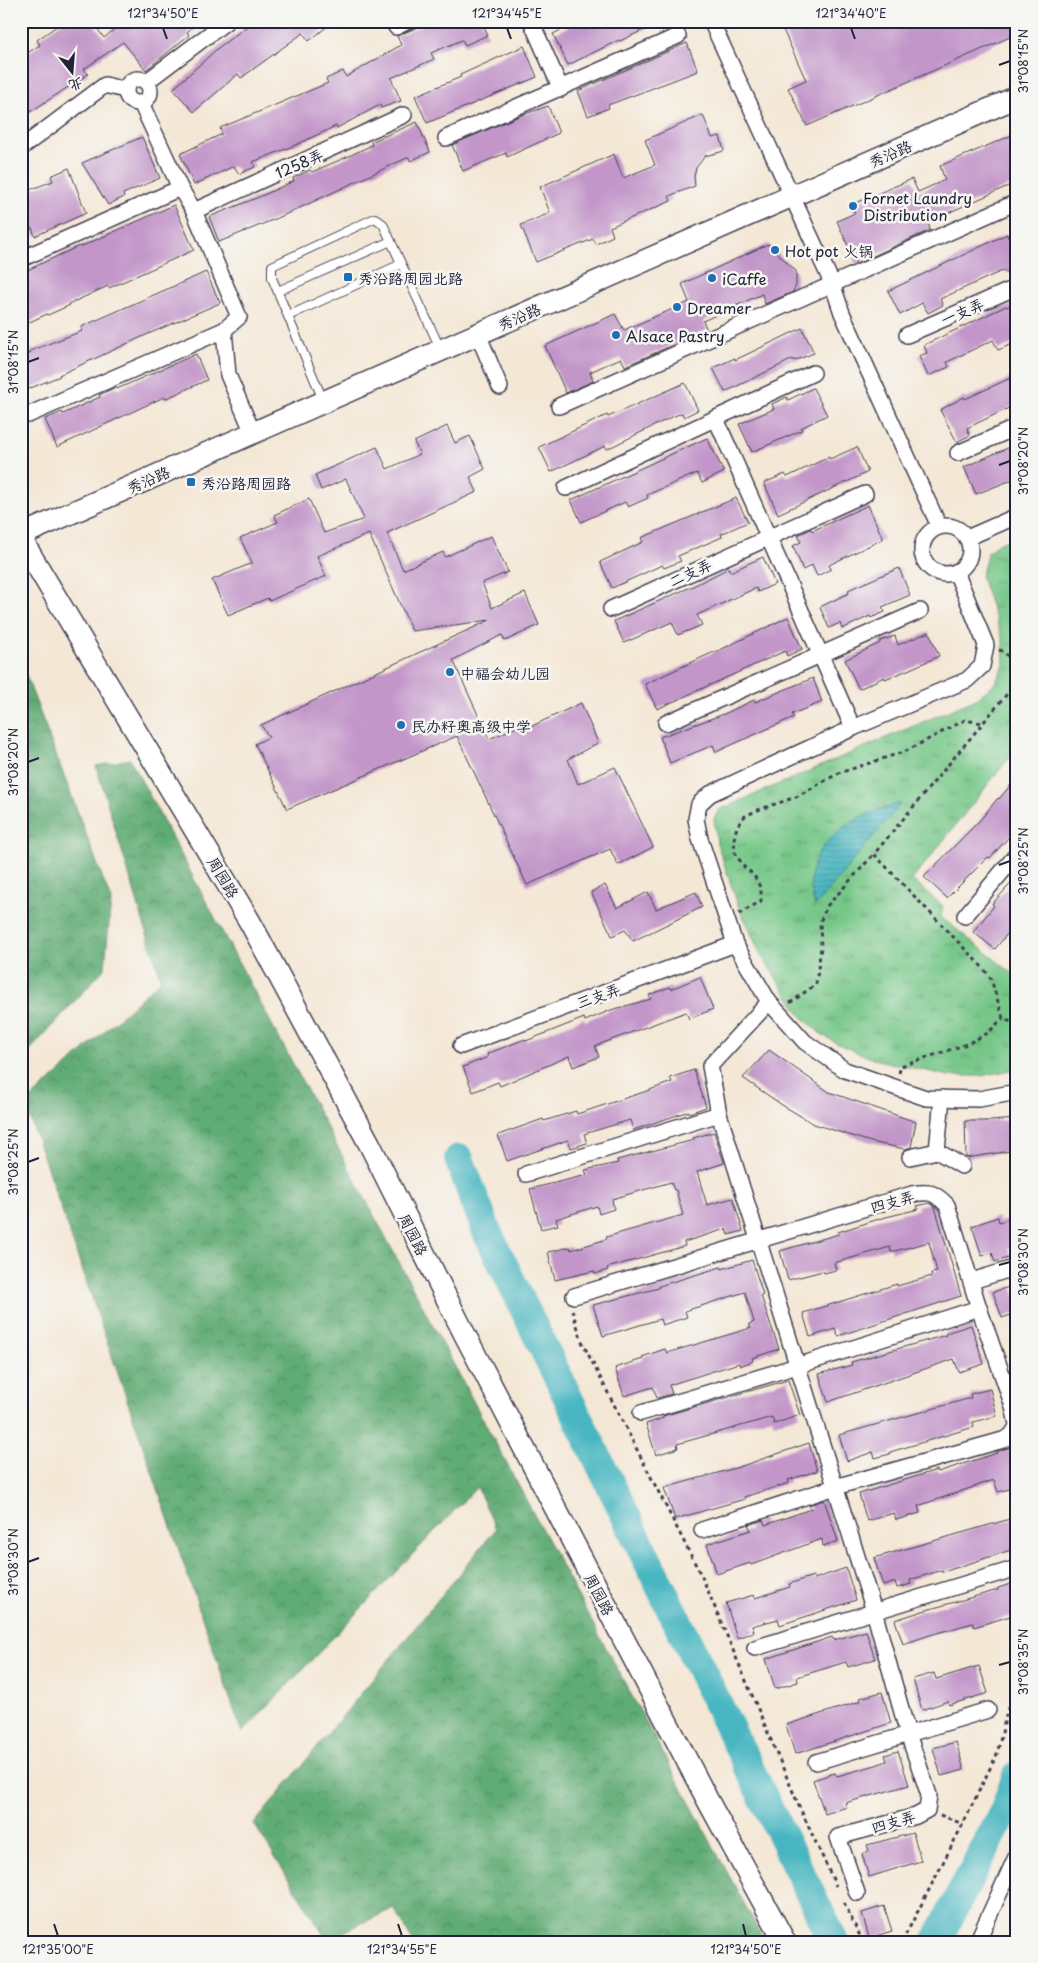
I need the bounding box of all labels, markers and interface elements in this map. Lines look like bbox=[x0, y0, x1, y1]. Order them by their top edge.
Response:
text: 121°34'50"E bbox=[128, 4, 198, 22]
text: 121°34'45"E bbox=[472, 4, 542, 22]
text: 121°34'40"E bbox=[815, 4, 887, 22]
text: 31°08'15"N bbox=[1014, 29, 1032, 93]
north arrow bbox=[48, 48, 98, 98]
text: 北 bbox=[66, 73, 86, 97]
street label: 秀沿路 bbox=[865, 133, 915, 173]
street label: 1258弄 bbox=[271, 142, 327, 184]
place label: Fornet Laundry Distribution bbox=[863, 186, 972, 226]
marker: Fornet Laundry Distribution bbox=[847, 200, 859, 212]
place label: Hot pot 火锅 bbox=[785, 239, 873, 262]
marker: Hot pot 火锅 bbox=[769, 244, 781, 256]
place label: 秀沿路周园北路 bbox=[358, 266, 463, 289]
place label: iCaffe bbox=[722, 267, 767, 290]
marker: 秀沿路周园北路 bbox=[342, 271, 354, 283]
marker: iCaffe bbox=[706, 272, 718, 284]
street label: 一支弄 bbox=[937, 292, 987, 330]
street label: 秀沿路 bbox=[494, 296, 544, 336]
place label: Dreamer bbox=[687, 296, 751, 319]
marker: Dreamer bbox=[671, 301, 683, 313]
place label: Alsace Pastry bbox=[626, 324, 725, 347]
marker: Alsace Pastry bbox=[610, 329, 622, 341]
text: 31°08'15"N bbox=[4, 330, 22, 394]
text: 31°08'20"N bbox=[1014, 427, 1032, 495]
street label: 秀沿路 bbox=[123, 459, 173, 499]
place label: 秀沿路周园路 bbox=[201, 471, 291, 494]
marker: 秀沿路周园路 bbox=[185, 476, 197, 488]
street label: 二支弄 bbox=[665, 552, 715, 592]
place label: 中福会幼儿园 bbox=[460, 661, 550, 684]
marker: 中福会幼儿园 bbox=[444, 666, 456, 678]
place label: 民办籽奥高级中学 bbox=[411, 714, 531, 737]
marker: 民办籽奥高级中学 bbox=[395, 719, 407, 731]
text: 31°08'20"N bbox=[4, 728, 22, 796]
text: 31°08'25"N bbox=[1014, 827, 1032, 895]
street label: 周园路 bbox=[203, 852, 245, 902]
street label: 三支弄 bbox=[573, 976, 623, 1014]
text: 31°08'25"N bbox=[4, 1128, 22, 1196]
street label: 四支弄 bbox=[867, 1184, 917, 1218]
street label: 周园路 bbox=[394, 1209, 434, 1259]
text: 31°08'30"N bbox=[1014, 1228, 1032, 1296]
text: 31°08'30"N bbox=[4, 1528, 22, 1596]
street label: 周园路 bbox=[579, 1569, 621, 1619]
text: 31°08'35"N bbox=[1014, 1629, 1032, 1695]
street label: 四支弄 bbox=[868, 1804, 918, 1838]
text: 121°35'00"E bbox=[22, 1940, 94, 1958]
text: 121°34'55"E bbox=[367, 1940, 437, 1958]
text: 121°34'50"E bbox=[711, 1940, 781, 1958]

